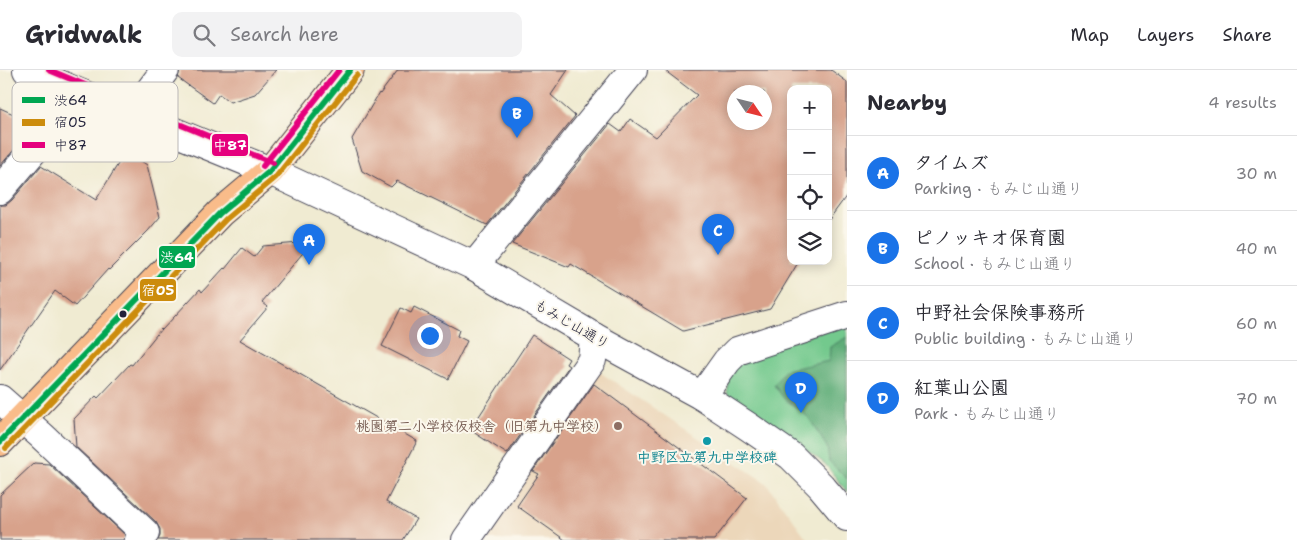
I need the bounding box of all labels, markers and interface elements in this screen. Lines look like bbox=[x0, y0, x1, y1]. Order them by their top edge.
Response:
search box bbox=[172, 12, 522, 57]
text: Gridwalk bbox=[25, 19, 142, 51]
icon: search bbox=[190, 21, 218, 49]
text: Search here bbox=[230, 22, 339, 47]
text: Map bbox=[1071, 23, 1109, 47]
text: Layers bbox=[1137, 23, 1194, 47]
text: Share bbox=[1222, 23, 1272, 47]
legend bbox=[12, 82, 178, 162]
north arrow bbox=[727, 85, 772, 130]
map controls bbox=[787, 85, 832, 265]
button: + bbox=[787, 85, 832, 130]
text: Nearby bbox=[867, 89, 947, 117]
text: 渋64 bbox=[54, 91, 87, 109]
text: 4 results bbox=[1208, 92, 1277, 113]
pin: B bbox=[501, 97, 533, 138]
text: 宿05 bbox=[54, 113, 86, 131]
button: − bbox=[787, 130, 832, 175]
line badge: 中87 bbox=[211, 133, 249, 157]
text: 中87 bbox=[54, 136, 87, 154]
text: 中87 bbox=[213, 136, 247, 154]
text: タイムズ bbox=[914, 150, 988, 175]
text: A bbox=[877, 163, 889, 184]
text: 30 m bbox=[1236, 163, 1277, 184]
button: locate bbox=[787, 175, 832, 220]
text: Parking · もみじ山通り bbox=[914, 178, 1083, 199]
pin: C bbox=[702, 214, 734, 255]
button: layers bbox=[787, 220, 832, 265]
pin: A bbox=[293, 224, 325, 265]
text: ピノッキオ保育園 bbox=[914, 225, 1066, 250]
text: B bbox=[878, 238, 888, 259]
text: 40 m bbox=[1235, 238, 1277, 259]
line badge: 渋64 bbox=[158, 245, 196, 269]
text: 渋64 bbox=[160, 248, 194, 266]
text: School · もみじ山通り bbox=[914, 253, 1076, 274]
line badge: 宿05 bbox=[139, 278, 177, 302]
text: 宿05 bbox=[142, 281, 175, 299]
street label: もみじ山通り bbox=[531, 295, 613, 353]
text: 中野社会保険事務所 bbox=[914, 300, 1085, 325]
unlabelled marker bbox=[118, 309, 128, 319]
text: C bbox=[878, 313, 888, 334]
text: 60 m bbox=[1236, 313, 1277, 334]
your location bbox=[417, 323, 443, 349]
text: Public building · もみじ山通り bbox=[914, 328, 1137, 349]
pin: D bbox=[785, 372, 817, 413]
text: 紅葉山公園 bbox=[914, 375, 1009, 400]
text: D bbox=[877, 388, 889, 409]
text: 70 m bbox=[1236, 388, 1277, 409]
text: Park · もみじ山通り bbox=[914, 403, 1060, 424]
place label: 桃園第二小学校仮校舎（旧第九中学校） bbox=[356, 417, 608, 435]
marker: 桃園第二小学校仮校舎（旧第九中学校） bbox=[612, 420, 624, 432]
marker: 中野区立第九中学校碑 bbox=[701, 435, 713, 447]
place label: 中野区立第九中学校碑 bbox=[637, 448, 777, 466]

